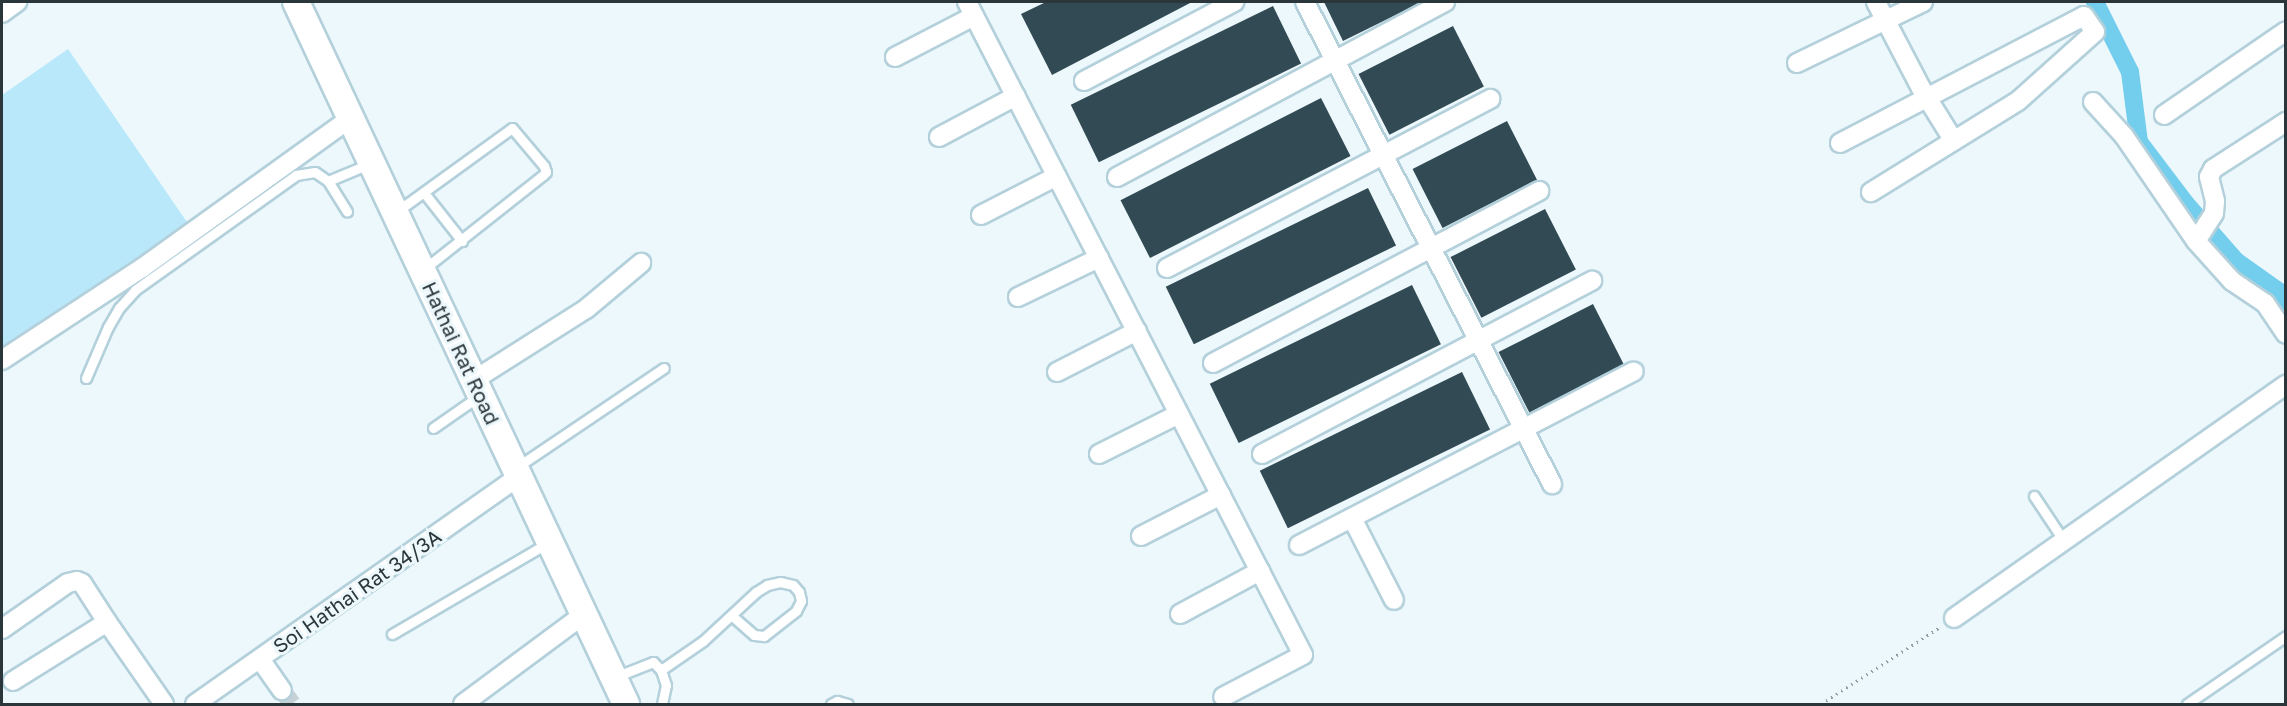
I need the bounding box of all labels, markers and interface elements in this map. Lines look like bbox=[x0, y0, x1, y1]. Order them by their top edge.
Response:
street label: Hathai Rat Road bbox=[417, 278, 505, 428]
street label: Soi Hathai Rat 34/3A bbox=[268, 524, 446, 658]

